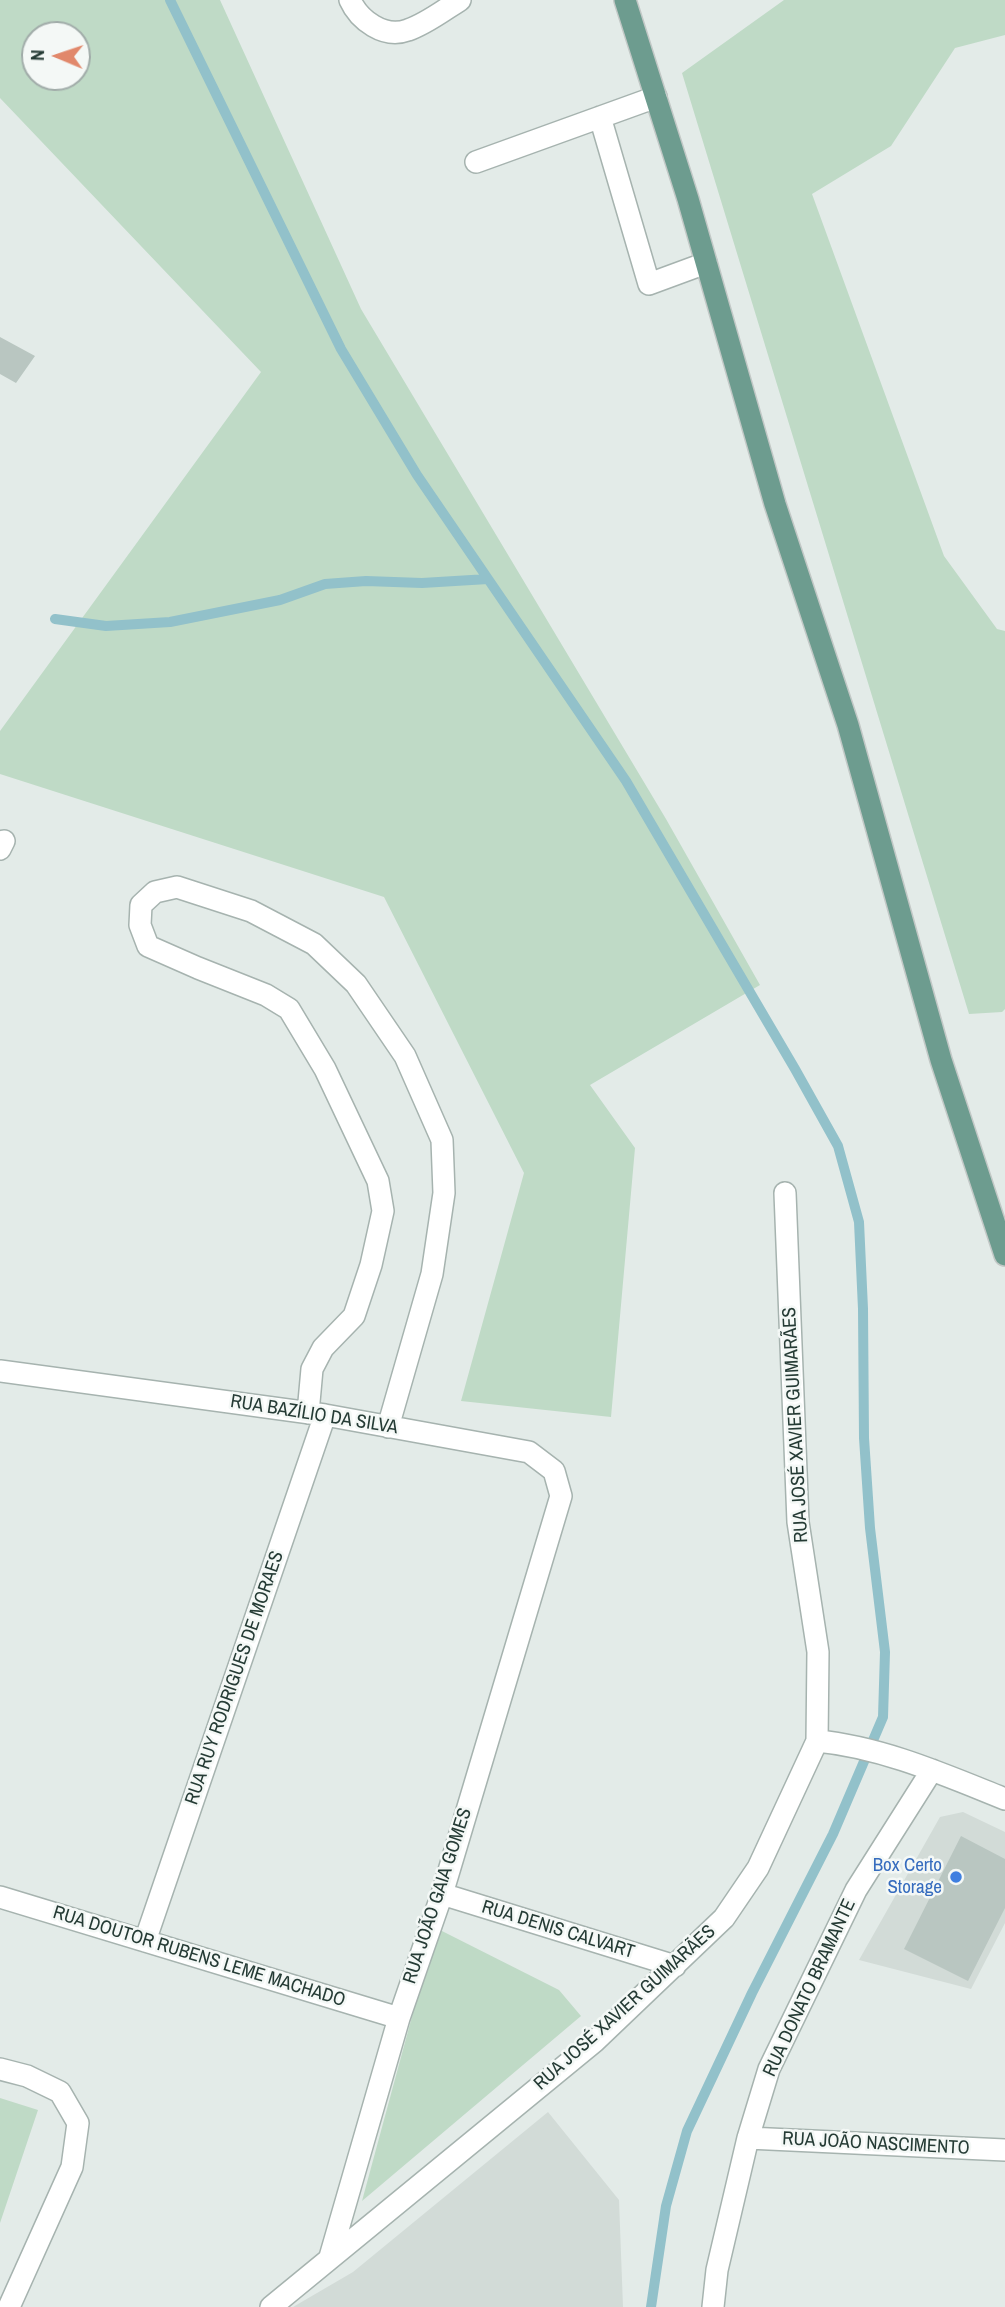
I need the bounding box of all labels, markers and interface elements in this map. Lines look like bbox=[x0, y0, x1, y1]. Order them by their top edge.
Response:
north arrow bbox=[21, 21, 91, 91]
text: N bbox=[24, 49, 50, 61]
street label: RUA JOSÉ XAVIER GUIMARÃES bbox=[778, 1307, 814, 1543]
street label: RUA BAZÍLIO DA SILVA bbox=[229, 1391, 399, 1439]
street label: RUA RUY RODRIGUES DE MORAES bbox=[181, 1548, 289, 1808]
street label: RUA JOÃO GAIA GOMES bbox=[399, 1805, 477, 1987]
place label: Box Certo Storage bbox=[873, 1855, 942, 1899]
marker: Box Certo Storage bbox=[948, 1869, 964, 1885]
street label: RUA DENIS CALVART bbox=[479, 1896, 637, 1964]
street label: RUA DONATO BRAMANTE bbox=[759, 1896, 861, 2080]
street label: RUA DOUTOR RUBENS LEME MACHADO bbox=[50, 1902, 348, 2012]
street label: RUA JOSÉ XAVIER GUIMARÃES bbox=[530, 1921, 720, 2095]
street label: RUA JOÃO NASCIMENTO bbox=[782, 2128, 970, 2160]

